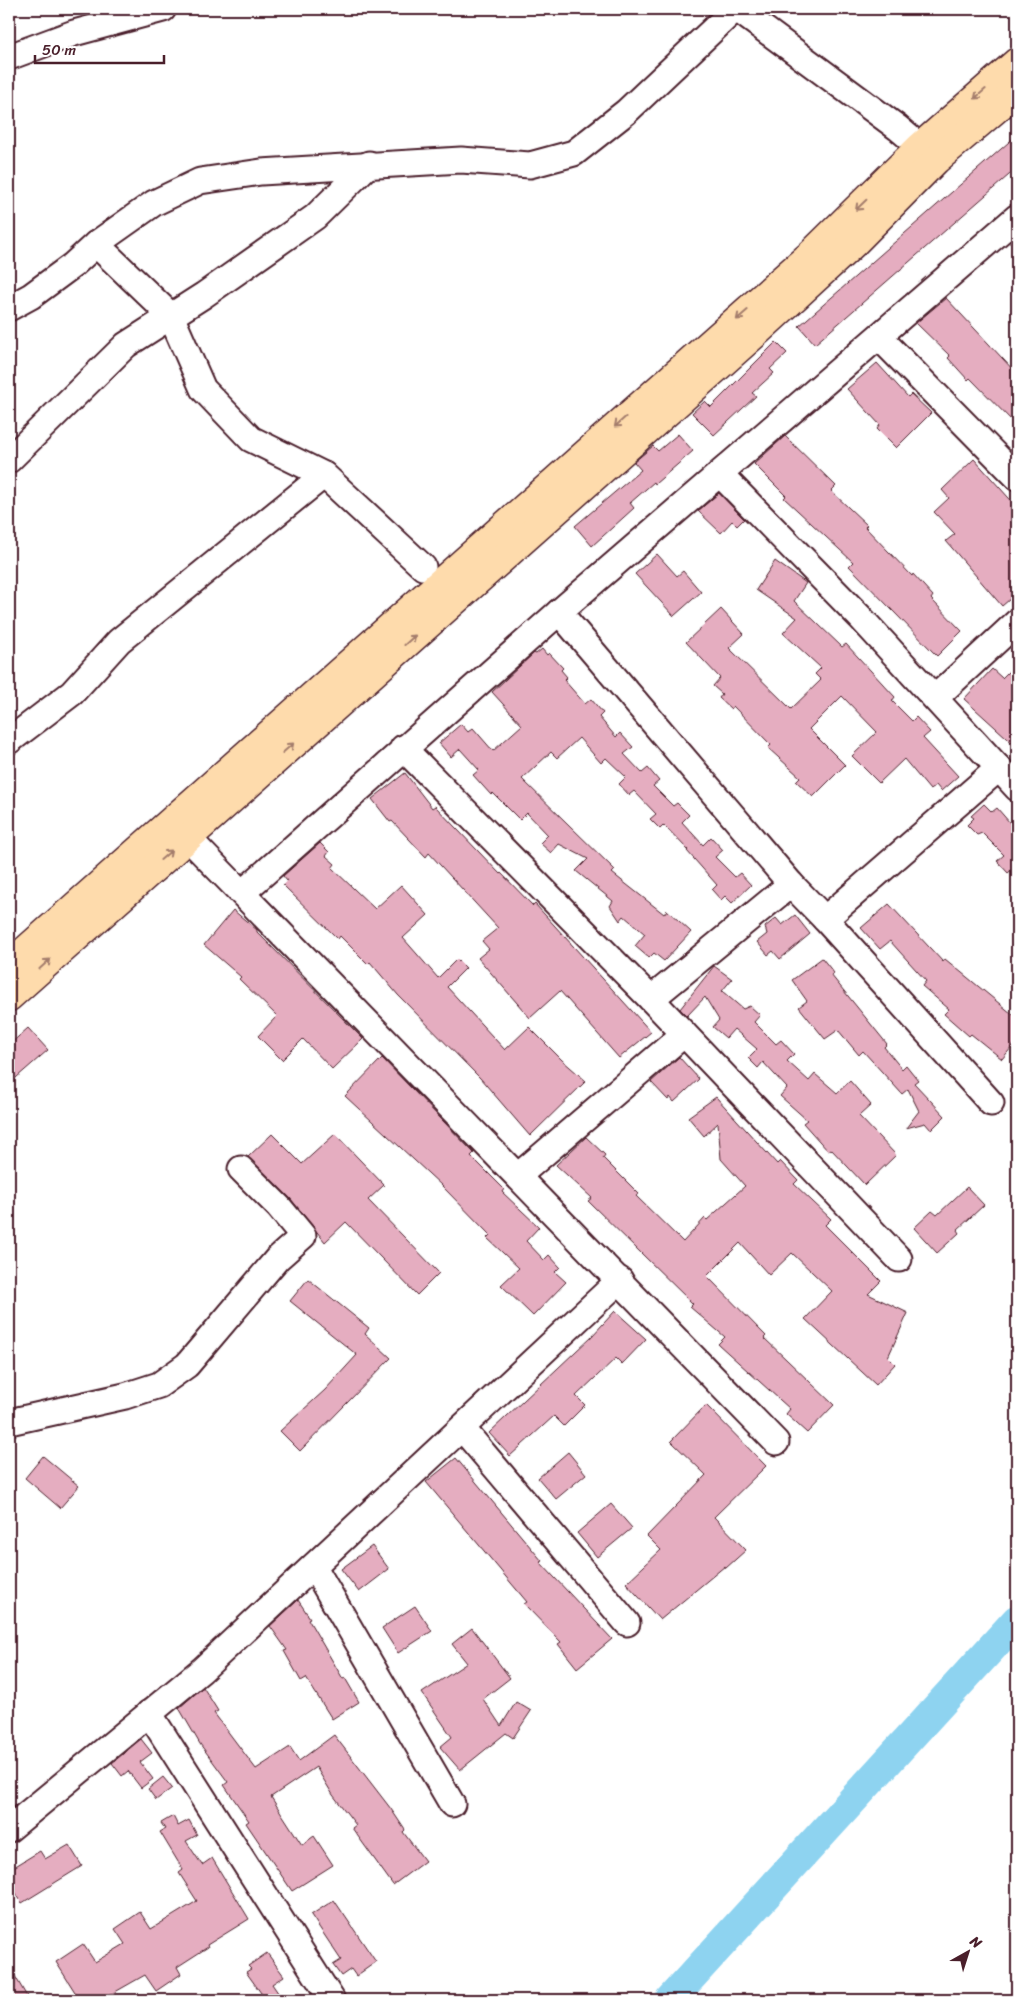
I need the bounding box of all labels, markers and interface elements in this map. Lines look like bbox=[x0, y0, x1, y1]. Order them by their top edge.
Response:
scale bar bbox=[35, 32, 164, 64]
text: 50 m bbox=[42, 37, 77, 63]
one-way arrow bbox=[974, 88, 987, 100]
one-way arrow bbox=[855, 198, 867, 211]
one-way arrow bbox=[735, 309, 748, 321]
one-way arrow bbox=[614, 416, 627, 428]
one-way arrow bbox=[403, 635, 416, 646]
one-way arrow bbox=[281, 743, 294, 754]
one-way arrow bbox=[159, 849, 172, 861]
one-way arrow bbox=[38, 958, 51, 970]
north arrow bbox=[944, 1926, 994, 1976]
text: N bbox=[963, 1929, 988, 1955]

